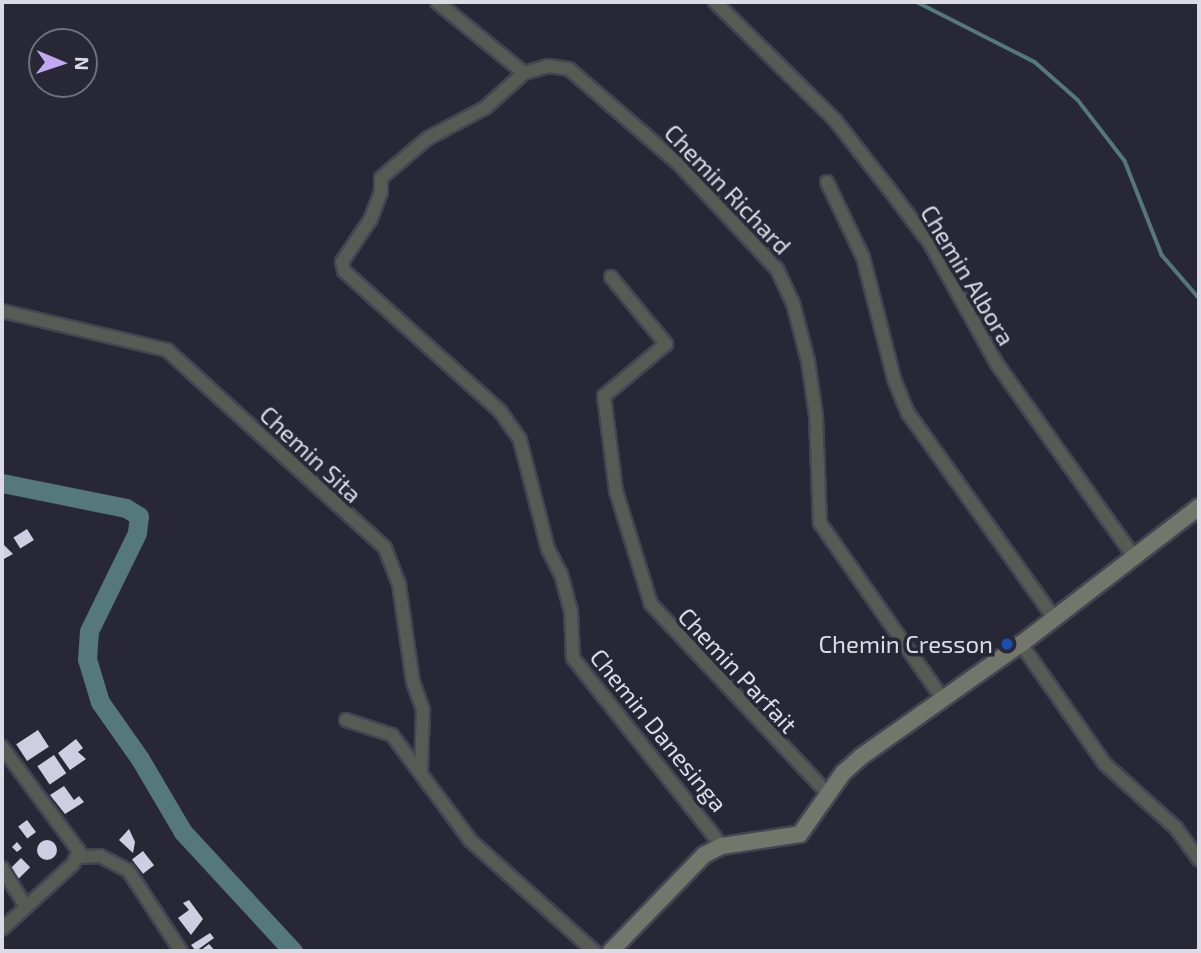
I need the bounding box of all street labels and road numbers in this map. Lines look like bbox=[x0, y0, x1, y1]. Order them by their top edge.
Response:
street label: Chemin Richard bbox=[659, 118, 797, 260]
street label: Chemin Albora bbox=[915, 199, 1021, 351]
street label: Chemin Sita bbox=[254, 400, 368, 508]
street label: Chemin Parfait bbox=[673, 601, 803, 739]
street label: Chemin Danesinga bbox=[584, 643, 734, 817]

